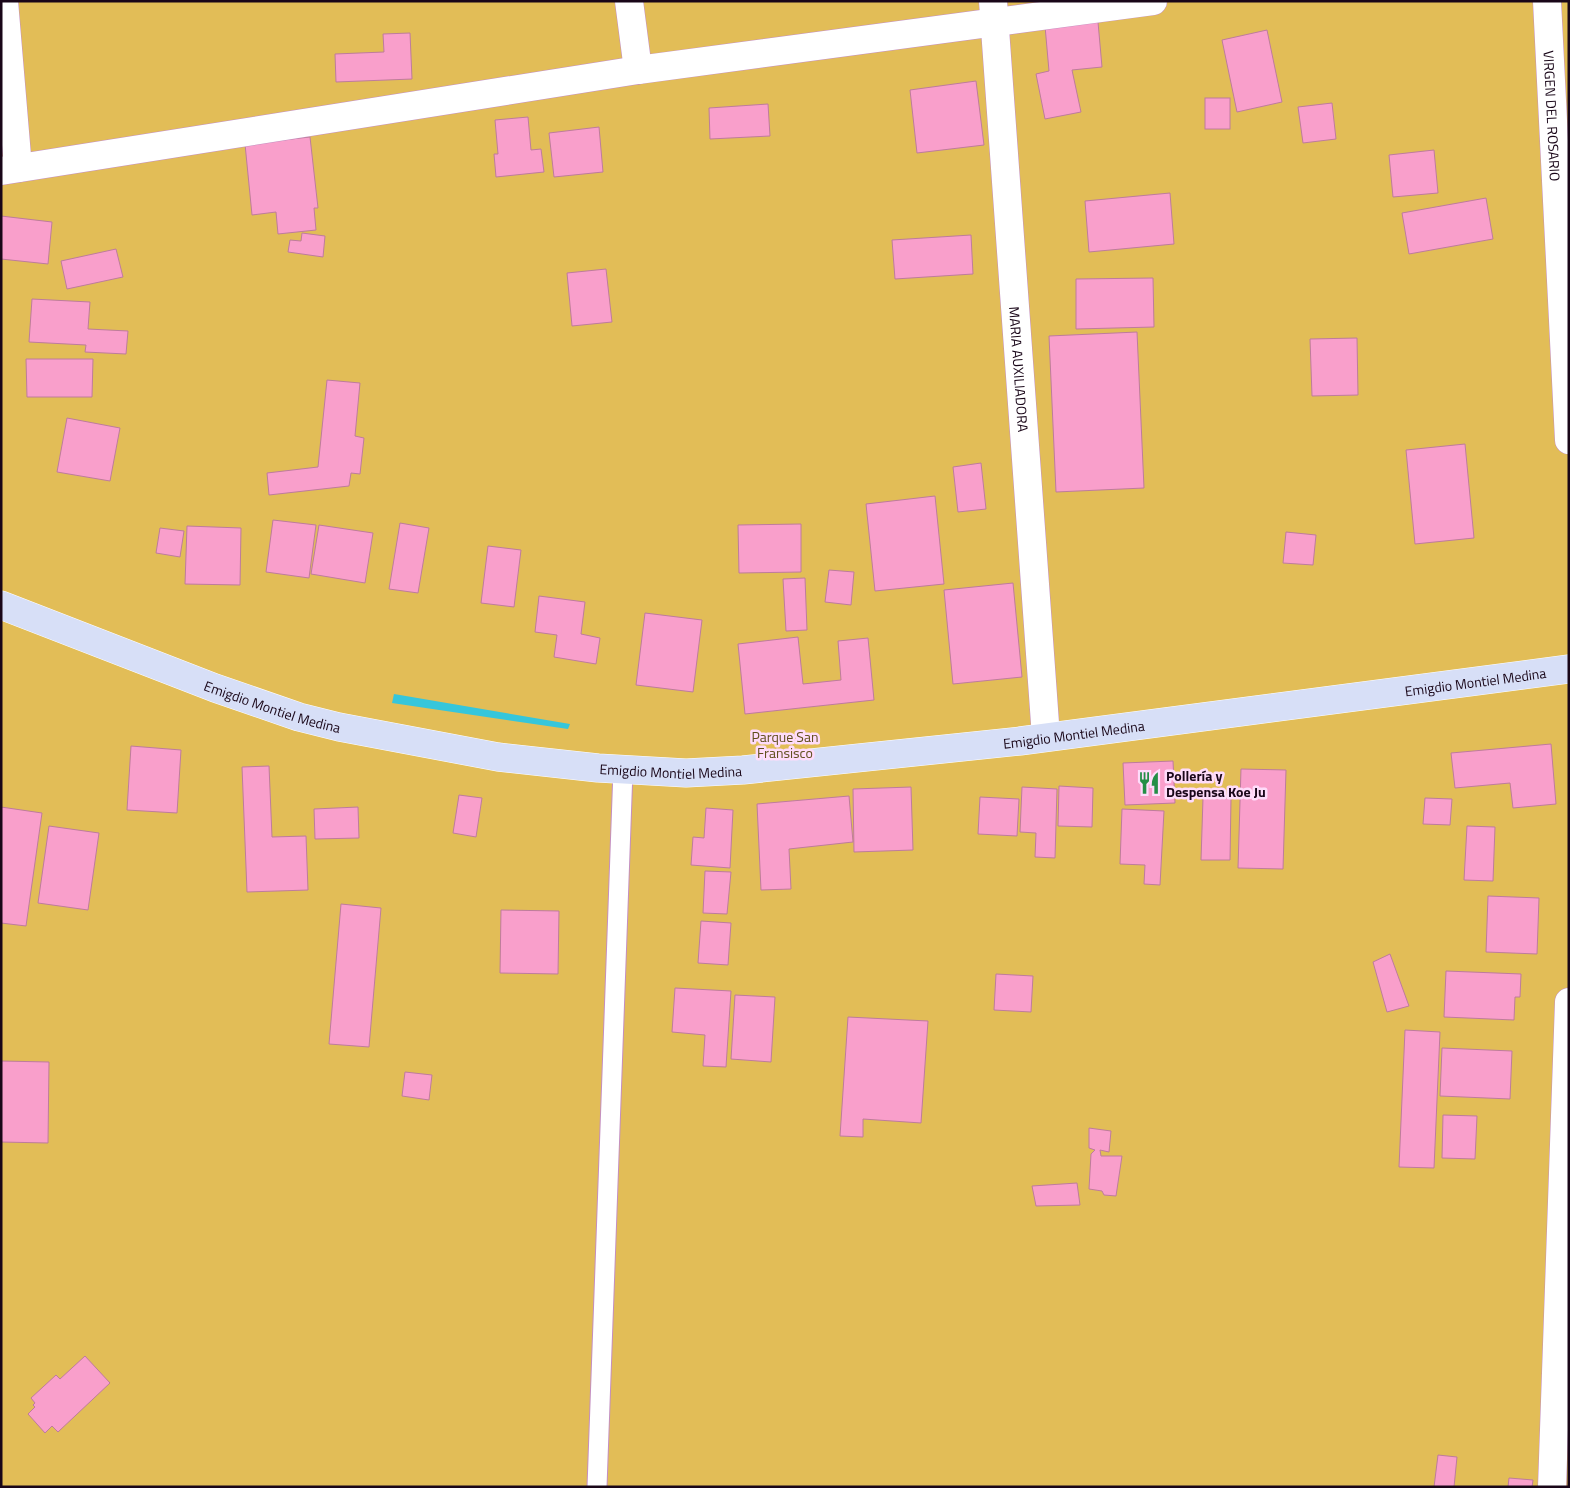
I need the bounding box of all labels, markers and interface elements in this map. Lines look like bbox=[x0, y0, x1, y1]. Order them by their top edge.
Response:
street label: VIRGEN DEL ROSARIO bbox=[1539, 50, 1567, 182]
street label: MARIA AUXILIADORA bbox=[1005, 306, 1035, 433]
street label: Emigdio Montiel Medina bbox=[1403, 662, 1547, 701]
street label: Emigdio Montiel Medina bbox=[201, 674, 343, 738]
street label: Emigdio Montiel Medina bbox=[1002, 714, 1146, 753]
park label: Parque San Fransisco bbox=[752, 726, 818, 763]
street label: Emigdio Montiel Medina bbox=[599, 758, 743, 784]
place label: Pollería y Despensa Koe Ju bbox=[1166, 765, 1266, 802]
restaurant icon: Pollería y Despensa Koe Ju bbox=[1136, 770, 1162, 796]

